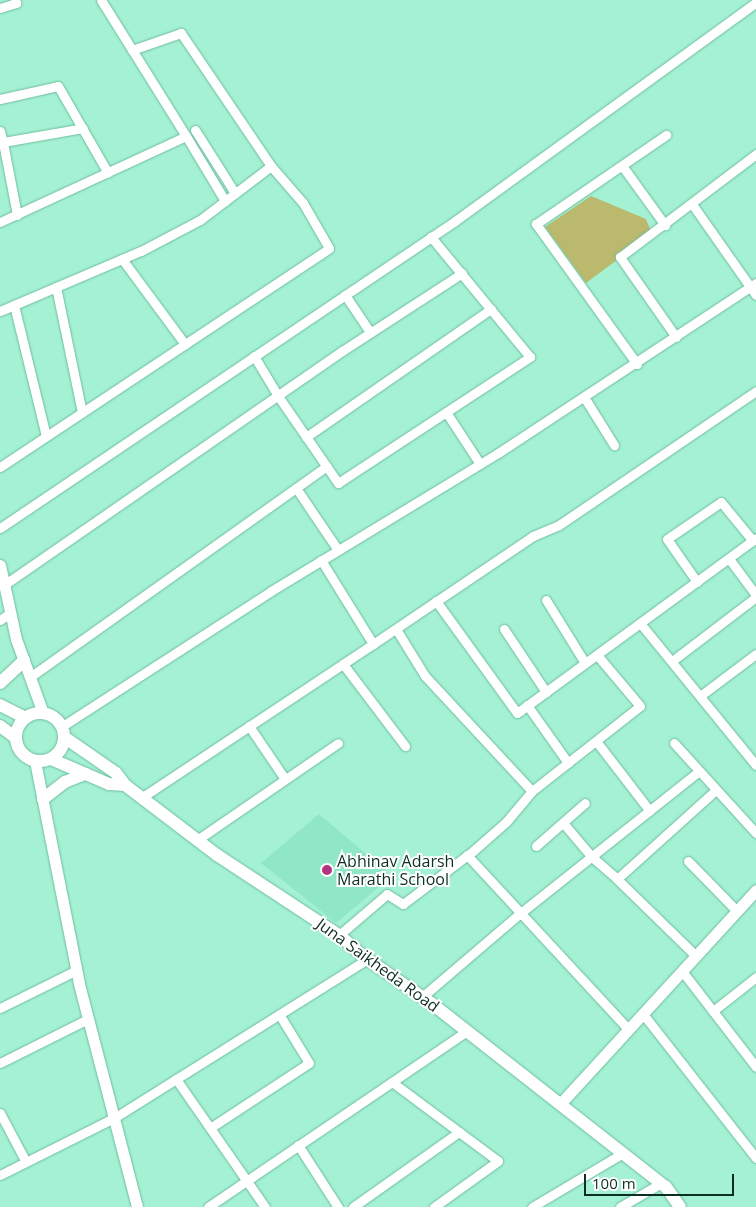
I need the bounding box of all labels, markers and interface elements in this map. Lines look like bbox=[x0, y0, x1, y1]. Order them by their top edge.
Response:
place label: Abhinav Adarsh Marathi School bbox=[337, 851, 454, 889]
marker: Abhinav Adarsh Marathi School bbox=[321, 864, 333, 876]
street label: Juna Saikheda Road bbox=[313, 914, 443, 1016]
scale bar bbox=[586, 1164, 736, 1196]
text: 100 m bbox=[592, 1173, 636, 1193]

